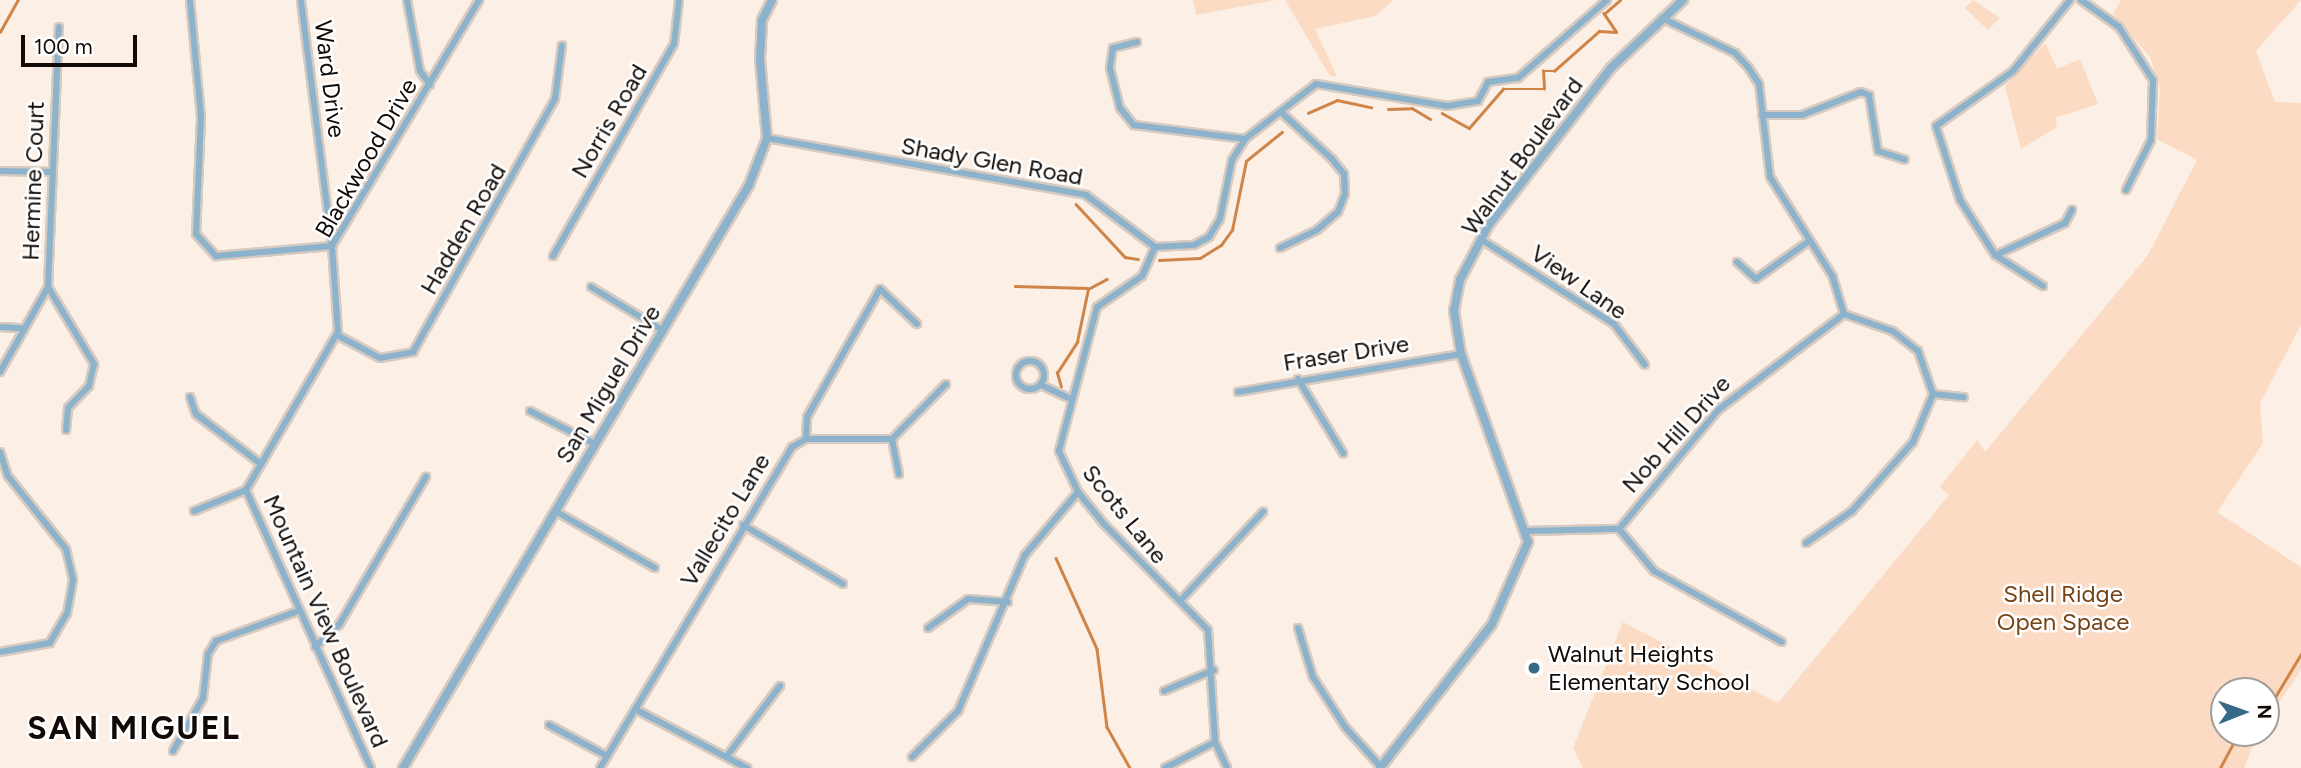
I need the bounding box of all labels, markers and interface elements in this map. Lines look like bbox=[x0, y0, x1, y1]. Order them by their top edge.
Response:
street label: Ward Drive bbox=[309, 19, 351, 139]
scale bar bbox=[24, 21, 140, 65]
text: 100 m bbox=[34, 34, 93, 59]
street label: Norris Road bbox=[565, 59, 653, 183]
street label: Walnut Boulevard bbox=[1455, 71, 1589, 241]
street label: Blackwood Drive bbox=[309, 73, 423, 243]
street label: Hermine Court bbox=[16, 101, 50, 261]
street label: Shady Glen Road bbox=[899, 131, 1085, 191]
street label: Hadden Road bbox=[414, 159, 512, 299]
street label: View Lane bbox=[1525, 238, 1633, 326]
street label: San Miguel Drive bbox=[549, 300, 667, 468]
street label: Fraser Drive bbox=[1281, 329, 1411, 377]
street label: Nob Hill Drive bbox=[1616, 369, 1736, 499]
street label: Vallecito Lane bbox=[674, 448, 776, 592]
street label: Scots Lane bbox=[1076, 459, 1174, 569]
street label: Mountain View Boulevard bbox=[257, 490, 395, 752]
park label: Shell Ridge Open Space bbox=[1997, 580, 2129, 636]
place label: Walnut Heights Elementary School bbox=[1548, 640, 1750, 696]
marker: Walnut Heights Elementary School bbox=[1526, 660, 1542, 676]
north arrow bbox=[2210, 677, 2280, 747]
text: N bbox=[2253, 704, 2276, 719]
district label: SAN MIGUEL bbox=[28, 709, 240, 747]

